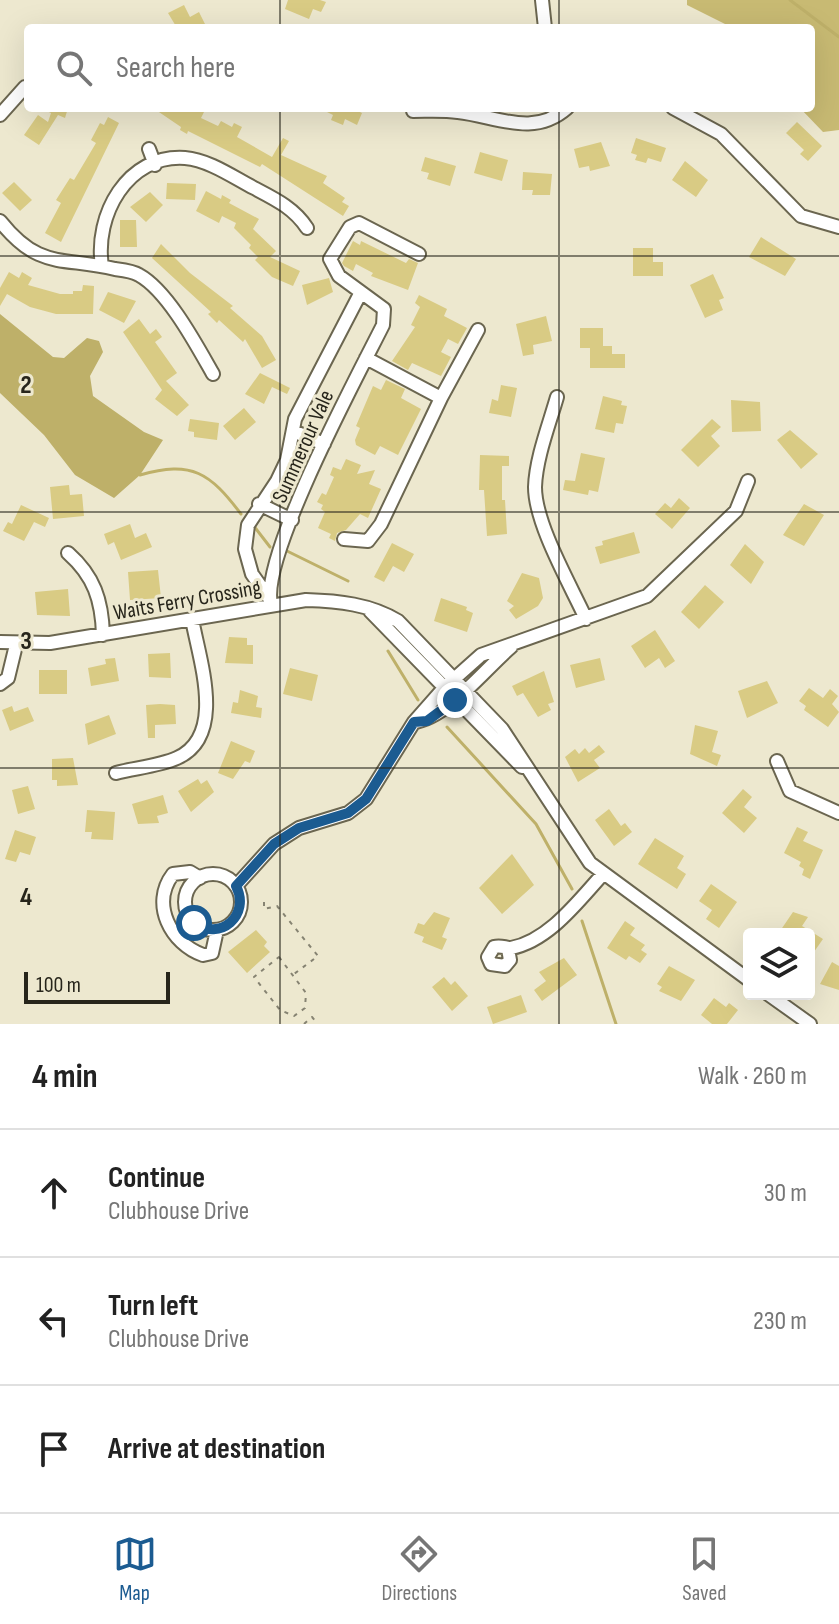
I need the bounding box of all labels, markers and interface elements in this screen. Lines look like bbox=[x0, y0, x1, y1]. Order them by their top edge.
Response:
search box bbox=[24, 24, 815, 112]
icon: search bbox=[52, 46, 96, 90]
text: Search here bbox=[116, 50, 235, 86]
text: 2 bbox=[20, 370, 32, 401]
street label: Summerour Vale bbox=[267, 386, 340, 507]
street label: Waits Ferry Crossing bbox=[111, 574, 263, 627]
text: 3 bbox=[20, 626, 32, 657]
route end bbox=[437, 682, 473, 718]
text: 4 bbox=[20, 882, 32, 913]
route start bbox=[176, 905, 212, 941]
map controls bbox=[743, 928, 815, 1000]
button: layers bbox=[743, 928, 815, 1000]
scale bar bbox=[24, 968, 170, 1004]
text: 100 m bbox=[36, 972, 81, 999]
text: 4 min bbox=[32, 1056, 98, 1097]
text: Walk · 260 m bbox=[698, 1061, 807, 1092]
text: Continue bbox=[108, 1160, 205, 1196]
icon: ahead bbox=[32, 1171, 76, 1215]
text: 30 m bbox=[764, 1178, 807, 1209]
text: Clubhouse Drive bbox=[108, 1196, 249, 1227]
text: Turn left bbox=[108, 1288, 198, 1324]
icon: left bbox=[32, 1299, 76, 1343]
text: 230 m bbox=[753, 1306, 807, 1337]
text: Clubhouse Drive bbox=[108, 1324, 249, 1355]
icon: arrive bbox=[32, 1427, 76, 1471]
text: Arrive at destination bbox=[108, 1431, 325, 1467]
tab: Map bbox=[113, 1532, 157, 1607]
tab: Directions bbox=[382, 1532, 457, 1607]
tab: Saved bbox=[682, 1532, 726, 1607]

